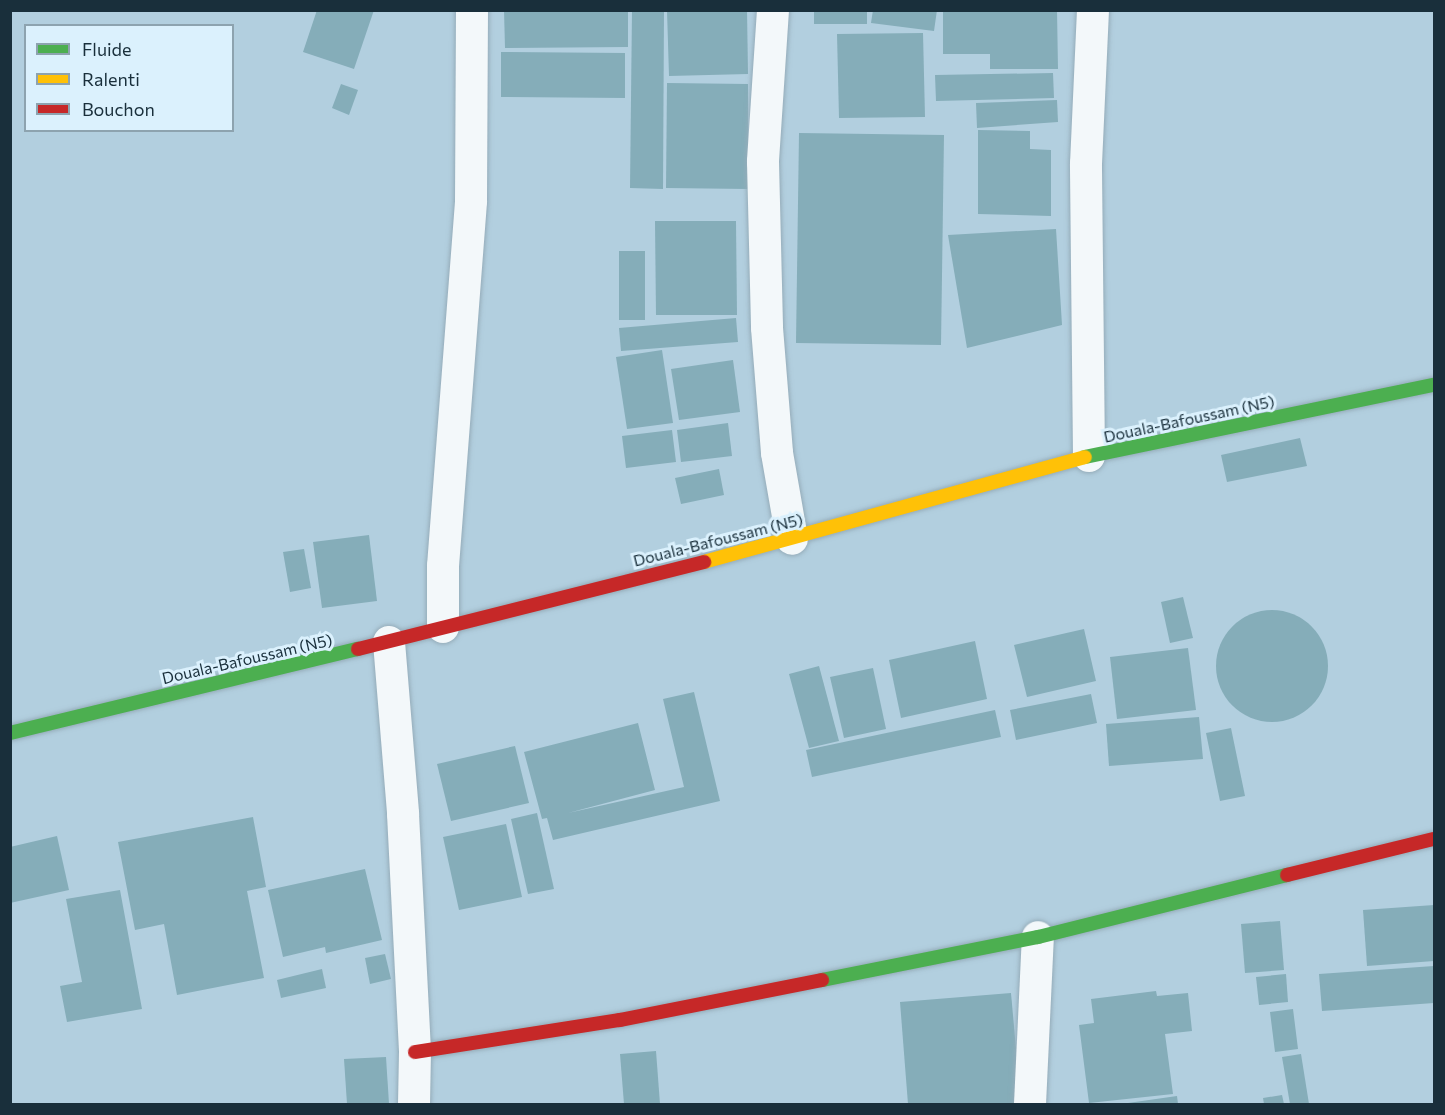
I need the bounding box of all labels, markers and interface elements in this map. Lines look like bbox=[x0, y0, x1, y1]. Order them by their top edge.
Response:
legend bbox=[24, 24, 234, 132]
text: Fluide bbox=[82, 38, 131, 60]
text: Ralenti bbox=[82, 68, 140, 90]
text: Bouchon bbox=[82, 98, 155, 120]
street label: Douala-Bafoussam (N5) bbox=[1102, 392, 1276, 446]
street label: Douala-Bafoussam (N5) bbox=[631, 510, 805, 570]
street label: Douala-Bafoussam (N5) bbox=[160, 630, 334, 688]

